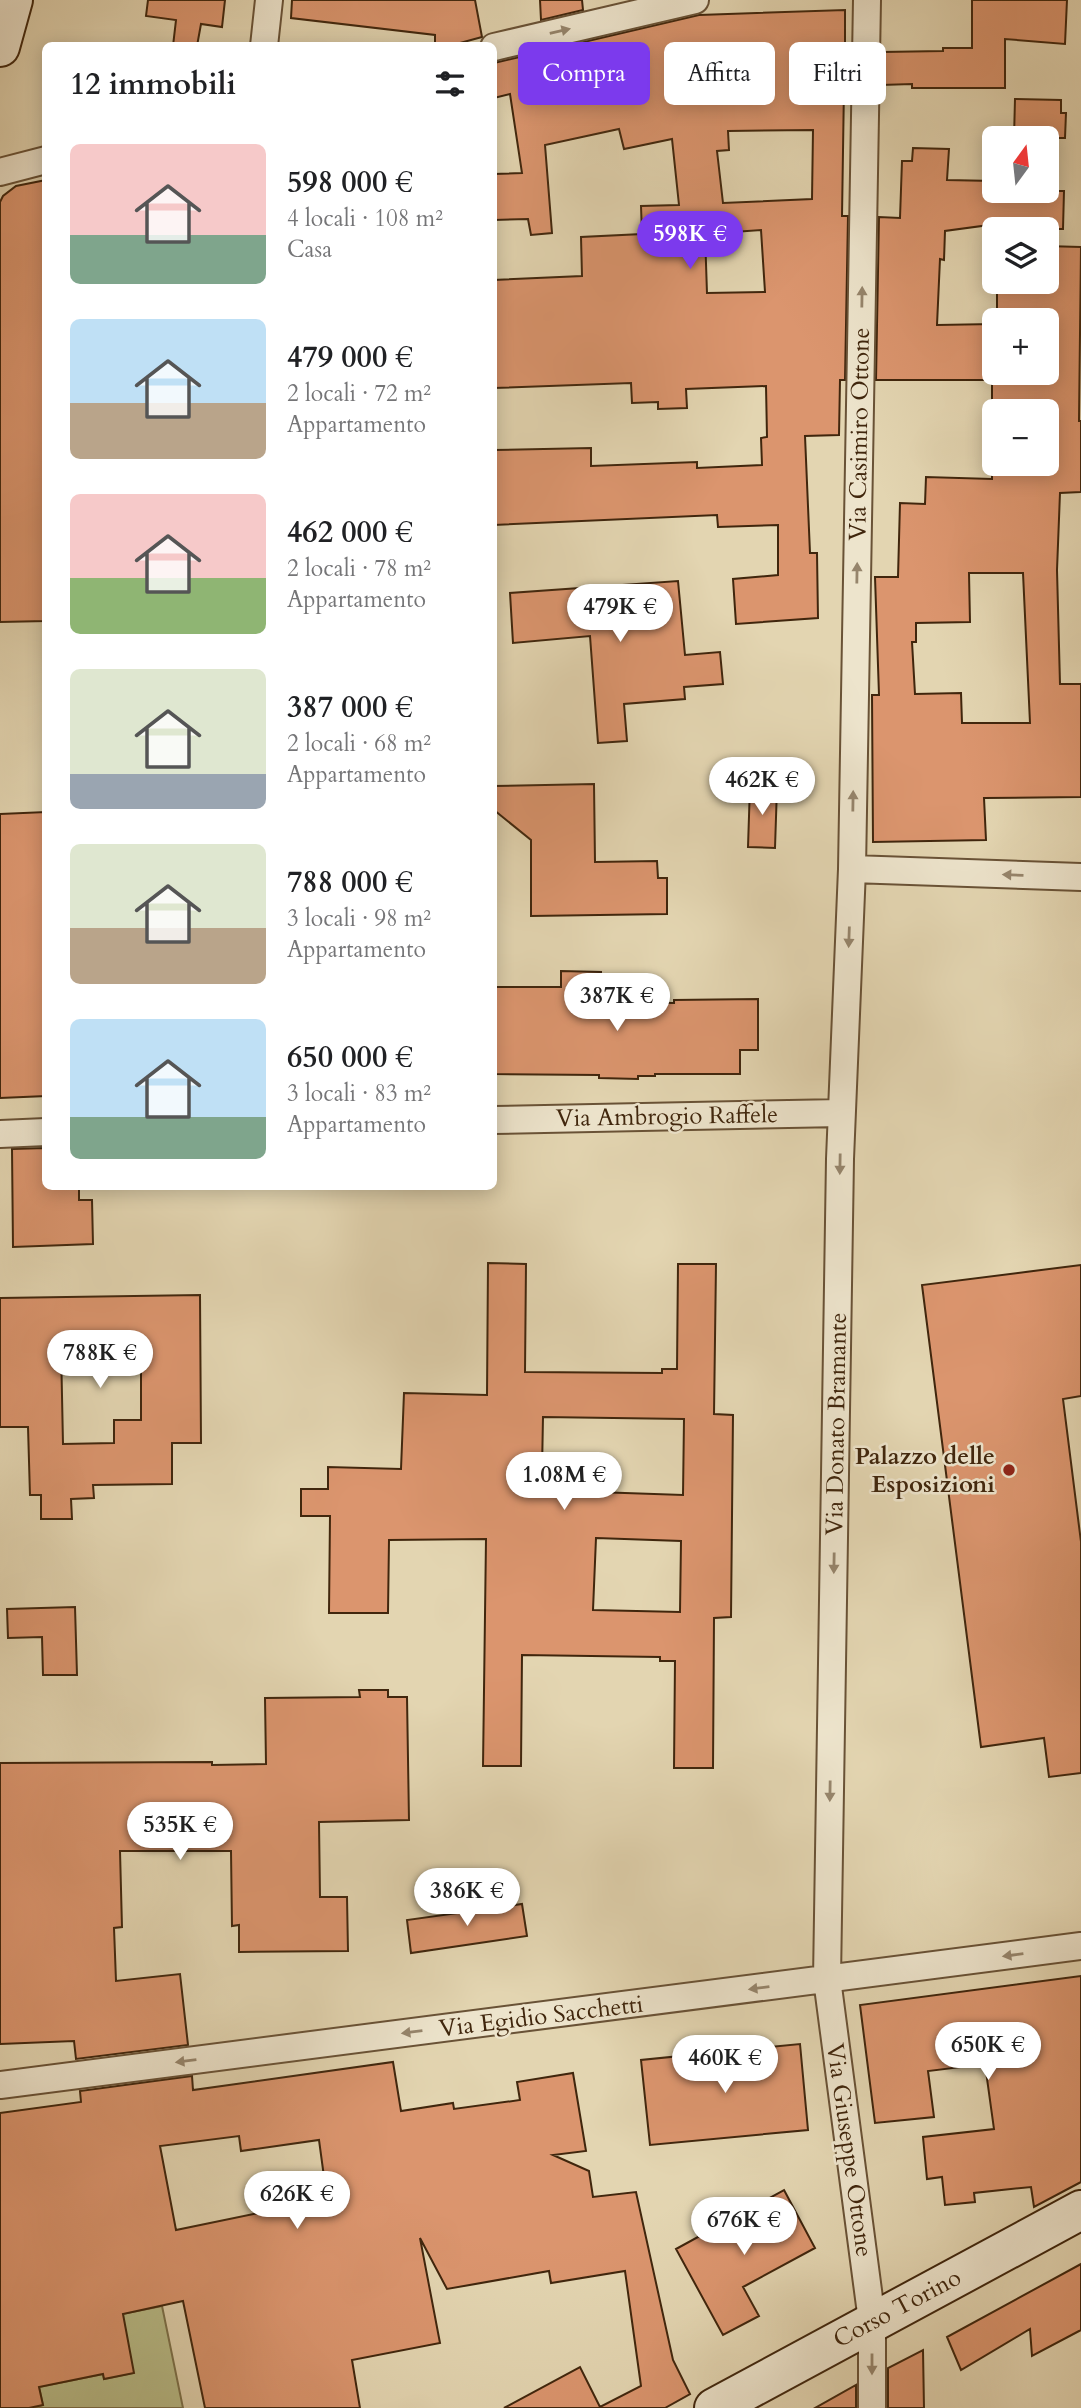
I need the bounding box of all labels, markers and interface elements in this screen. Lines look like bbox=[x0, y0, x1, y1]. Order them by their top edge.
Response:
one-way arrow bbox=[549, 25, 571, 36]
chip: Compra bbox=[518, 42, 650, 105]
chip: Affitta bbox=[664, 42, 775, 105]
chip: Filtri bbox=[789, 42, 886, 105]
text: 12 immobili bbox=[70, 64, 236, 105]
icon: filters bbox=[431, 65, 469, 103]
north arrow bbox=[982, 126, 1059, 203]
map controls bbox=[982, 126, 1059, 476]
text: 598 000 € bbox=[287, 162, 413, 203]
icon: home bbox=[126, 172, 210, 256]
text: 4 locali · 108 m² bbox=[287, 203, 443, 234]
pin: 598K € bbox=[633, 212, 747, 271]
button: layers bbox=[982, 217, 1059, 294]
text: 598K € bbox=[653, 218, 727, 249]
text: Casa bbox=[287, 234, 332, 265]
one-way arrow bbox=[856, 285, 868, 307]
button: + bbox=[982, 308, 1059, 385]
street label: Via Casimiro Ottone bbox=[841, 327, 878, 541]
text: 479 000 € bbox=[287, 337, 413, 378]
icon: home bbox=[126, 347, 210, 431]
text: 2 locali · 72 m² bbox=[287, 378, 431, 409]
button: − bbox=[982, 399, 1059, 476]
text: Appartamento bbox=[287, 409, 426, 440]
text: 462 000 € bbox=[287, 512, 413, 553]
icon: home bbox=[126, 522, 210, 606]
text: 2 locali · 78 m² bbox=[287, 553, 431, 584]
one-way arrow bbox=[851, 562, 863, 584]
text: Appartamento bbox=[287, 584, 426, 615]
pin: 479K € bbox=[563, 584, 677, 644]
text: 479K € bbox=[583, 591, 657, 622]
text: 387 000 € bbox=[287, 687, 413, 728]
icon: home bbox=[126, 697, 210, 781]
text: 2 locali · 68 m² bbox=[287, 728, 431, 759]
pin: 462K € bbox=[705, 758, 819, 817]
text: Appartamento bbox=[287, 759, 426, 790]
text: 462K € bbox=[725, 764, 799, 795]
one-way arrow bbox=[847, 789, 859, 811]
text: 788 000 € bbox=[287, 862, 413, 903]
one-way arrow bbox=[1002, 869, 1024, 880]
icon: home bbox=[126, 872, 210, 956]
text: 3 locali · 98 m² bbox=[287, 903, 431, 934]
one-way arrow bbox=[844, 926, 855, 948]
text: Appartamento bbox=[287, 934, 426, 965]
pin: 387K € bbox=[560, 974, 674, 1033]
text: 387K € bbox=[580, 980, 654, 1011]
text: 650 000 € bbox=[287, 1037, 413, 1078]
icon: home bbox=[126, 1047, 210, 1131]
text: 3 locali · 83 m² bbox=[287, 1078, 431, 1109]
street label: Via Ambrogio Raffele bbox=[556, 1098, 778, 1135]
text: Appartamento bbox=[287, 1109, 426, 1140]
one-way arrow bbox=[834, 1154, 846, 1176]
street label: Via Donato Bramante bbox=[818, 1312, 855, 1536]
pin: 788K € bbox=[43, 1330, 157, 1390]
text: 788K € bbox=[63, 1337, 137, 1368]
place label: Palazzo delle Esposizioni bbox=[855, 1440, 995, 1501]
pin: 1.08M € bbox=[499, 1452, 629, 1512]
text: 1.08M € bbox=[522, 1459, 606, 1490]
marker: Palazzo delle Esposizioni bbox=[1001, 1462, 1017, 1478]
one-way arrow bbox=[828, 1552, 839, 1574]
one-way arrow bbox=[824, 1780, 836, 1802]
pin: 535K € bbox=[123, 1802, 237, 1862]
text: 535K € bbox=[143, 1809, 217, 1840]
pin: 386K € bbox=[410, 1868, 524, 1928]
text: 386K € bbox=[430, 1875, 504, 1906]
one-way arrow bbox=[1002, 1949, 1024, 1960]
one-way arrow bbox=[748, 1983, 770, 1994]
street label: Via Egidio Sacchetti bbox=[437, 1988, 645, 2045]
pin: 650K € bbox=[931, 2022, 1045, 2082]
one-way arrow bbox=[400, 2027, 422, 2038]
text: 650K € bbox=[951, 2029, 1025, 2060]
pin: 460K € bbox=[668, 2036, 782, 2095]
street label: Via Giuseppe Ottone bbox=[818, 2041, 881, 2259]
text: 460K € bbox=[688, 2042, 762, 2073]
one-way arrow bbox=[175, 2056, 197, 2067]
pin: 626K € bbox=[240, 2172, 354, 2231]
text: 626K € bbox=[260, 2178, 334, 2209]
pin: 676K € bbox=[687, 2198, 801, 2257]
text: 676K € bbox=[707, 2204, 781, 2235]
street label: Corso Torino bbox=[828, 2261, 967, 2356]
one-way arrow bbox=[866, 2354, 878, 2376]

